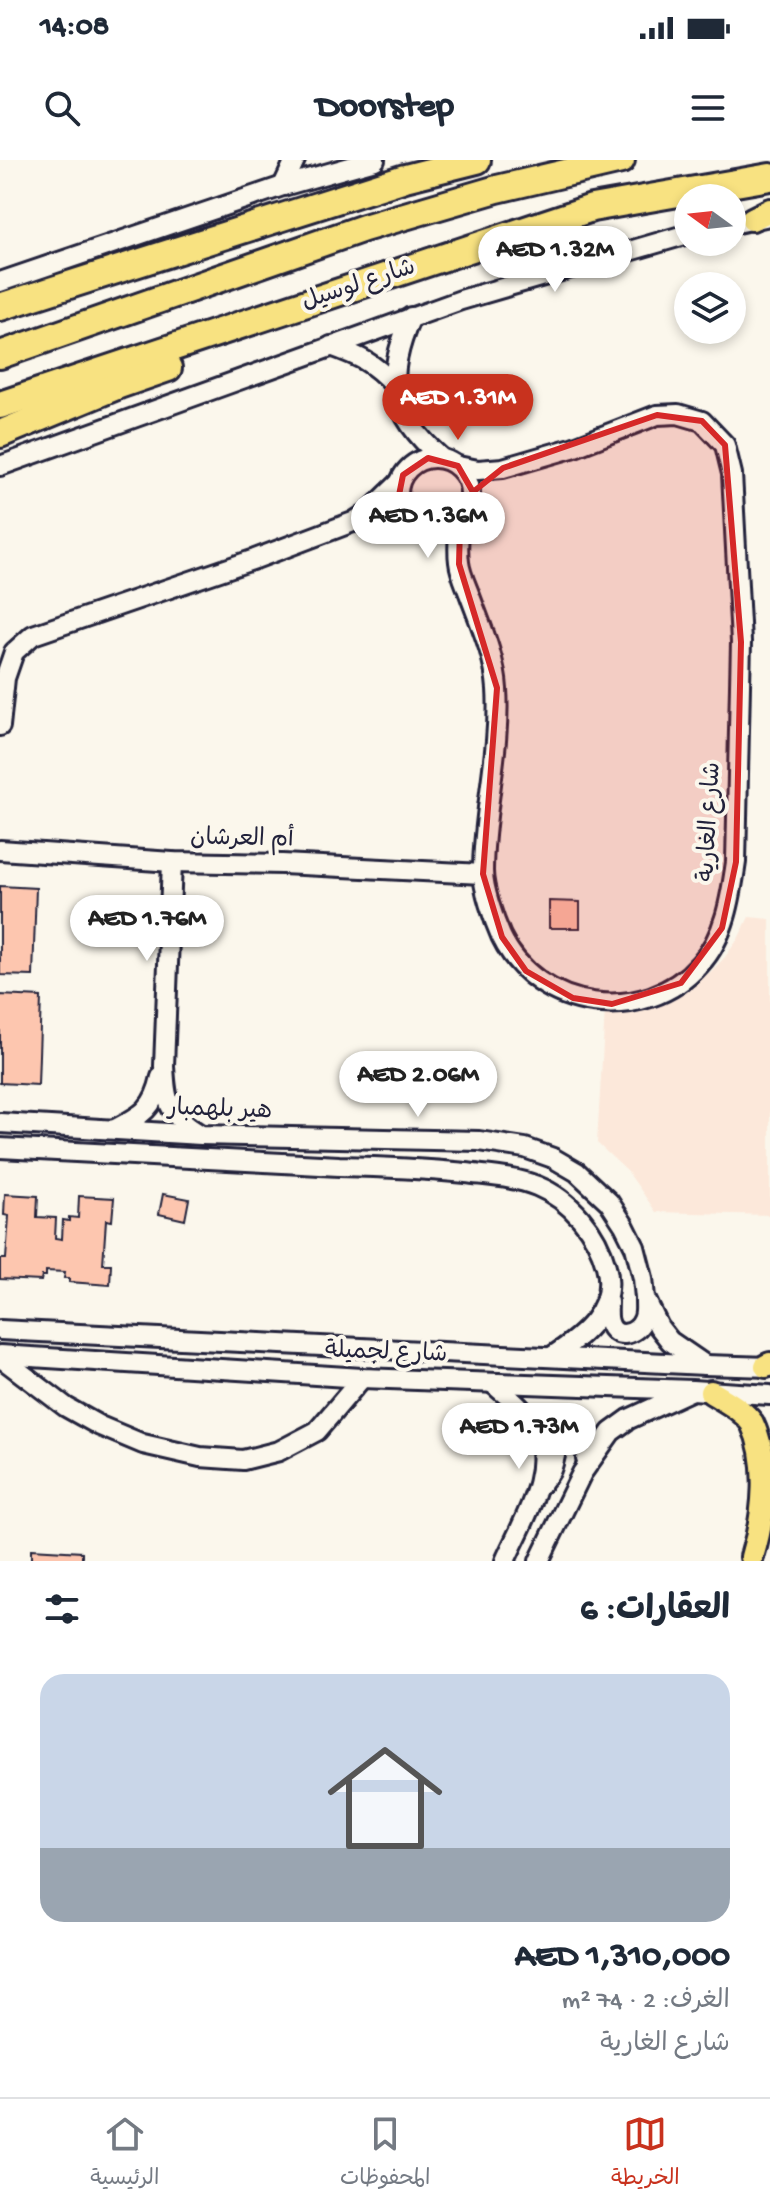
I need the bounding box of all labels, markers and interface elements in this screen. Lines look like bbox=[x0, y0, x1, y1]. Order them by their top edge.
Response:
text: 14:08 bbox=[40, 11, 109, 46]
icon: search bbox=[40, 86, 84, 130]
icon: menu bbox=[686, 86, 730, 130]
text: Doorstep bbox=[316, 87, 454, 130]
north arrow bbox=[674, 184, 746, 256]
map controls bbox=[674, 184, 746, 344]
pin: AED 1.32M bbox=[463, 226, 647, 294]
text: AED 1.32M bbox=[496, 236, 614, 267]
street label: شارع لوسيل bbox=[299, 254, 419, 318]
button: layers bbox=[674, 272, 746, 344]
pin: AED 1.31M bbox=[366, 374, 550, 442]
text: AED 1.31M bbox=[400, 384, 516, 415]
pin: AED 1.36M bbox=[336, 492, 520, 560]
text: AED 1.36M bbox=[369, 502, 487, 533]
street label: شارع الغارية bbox=[693, 761, 729, 883]
street label: أم العرشان bbox=[190, 821, 294, 855]
pin: AED 1.76M bbox=[55, 895, 239, 963]
text: AED 1.76M bbox=[88, 905, 206, 936]
pin: AED 2.06M bbox=[326, 1051, 510, 1119]
text: AED 2.06M bbox=[357, 1061, 479, 1092]
street label: هير بلهمبار bbox=[165, 1095, 273, 1127]
street label: شارع لجميلة bbox=[324, 1337, 448, 1371]
pin: AED 1.73M bbox=[427, 1403, 611, 1471]
text: AED 1.73M bbox=[460, 1413, 578, 1444]
icon: filters bbox=[40, 1587, 84, 1631]
text: العقارات: 6 bbox=[580, 1592, 730, 1632]
icon: home bbox=[313, 1726, 457, 1870]
text: AED 1,310,000 bbox=[515, 1938, 730, 1978]
text: الغرف: 2 · 74 m² bbox=[562, 1987, 730, 2018]
text: شارع الغارية bbox=[600, 2030, 730, 2061]
tab: الرئيسية bbox=[90, 2112, 159, 2196]
tab: المحفوظات bbox=[340, 2112, 431, 2196]
tab: الخريطة bbox=[611, 2112, 680, 2196]

